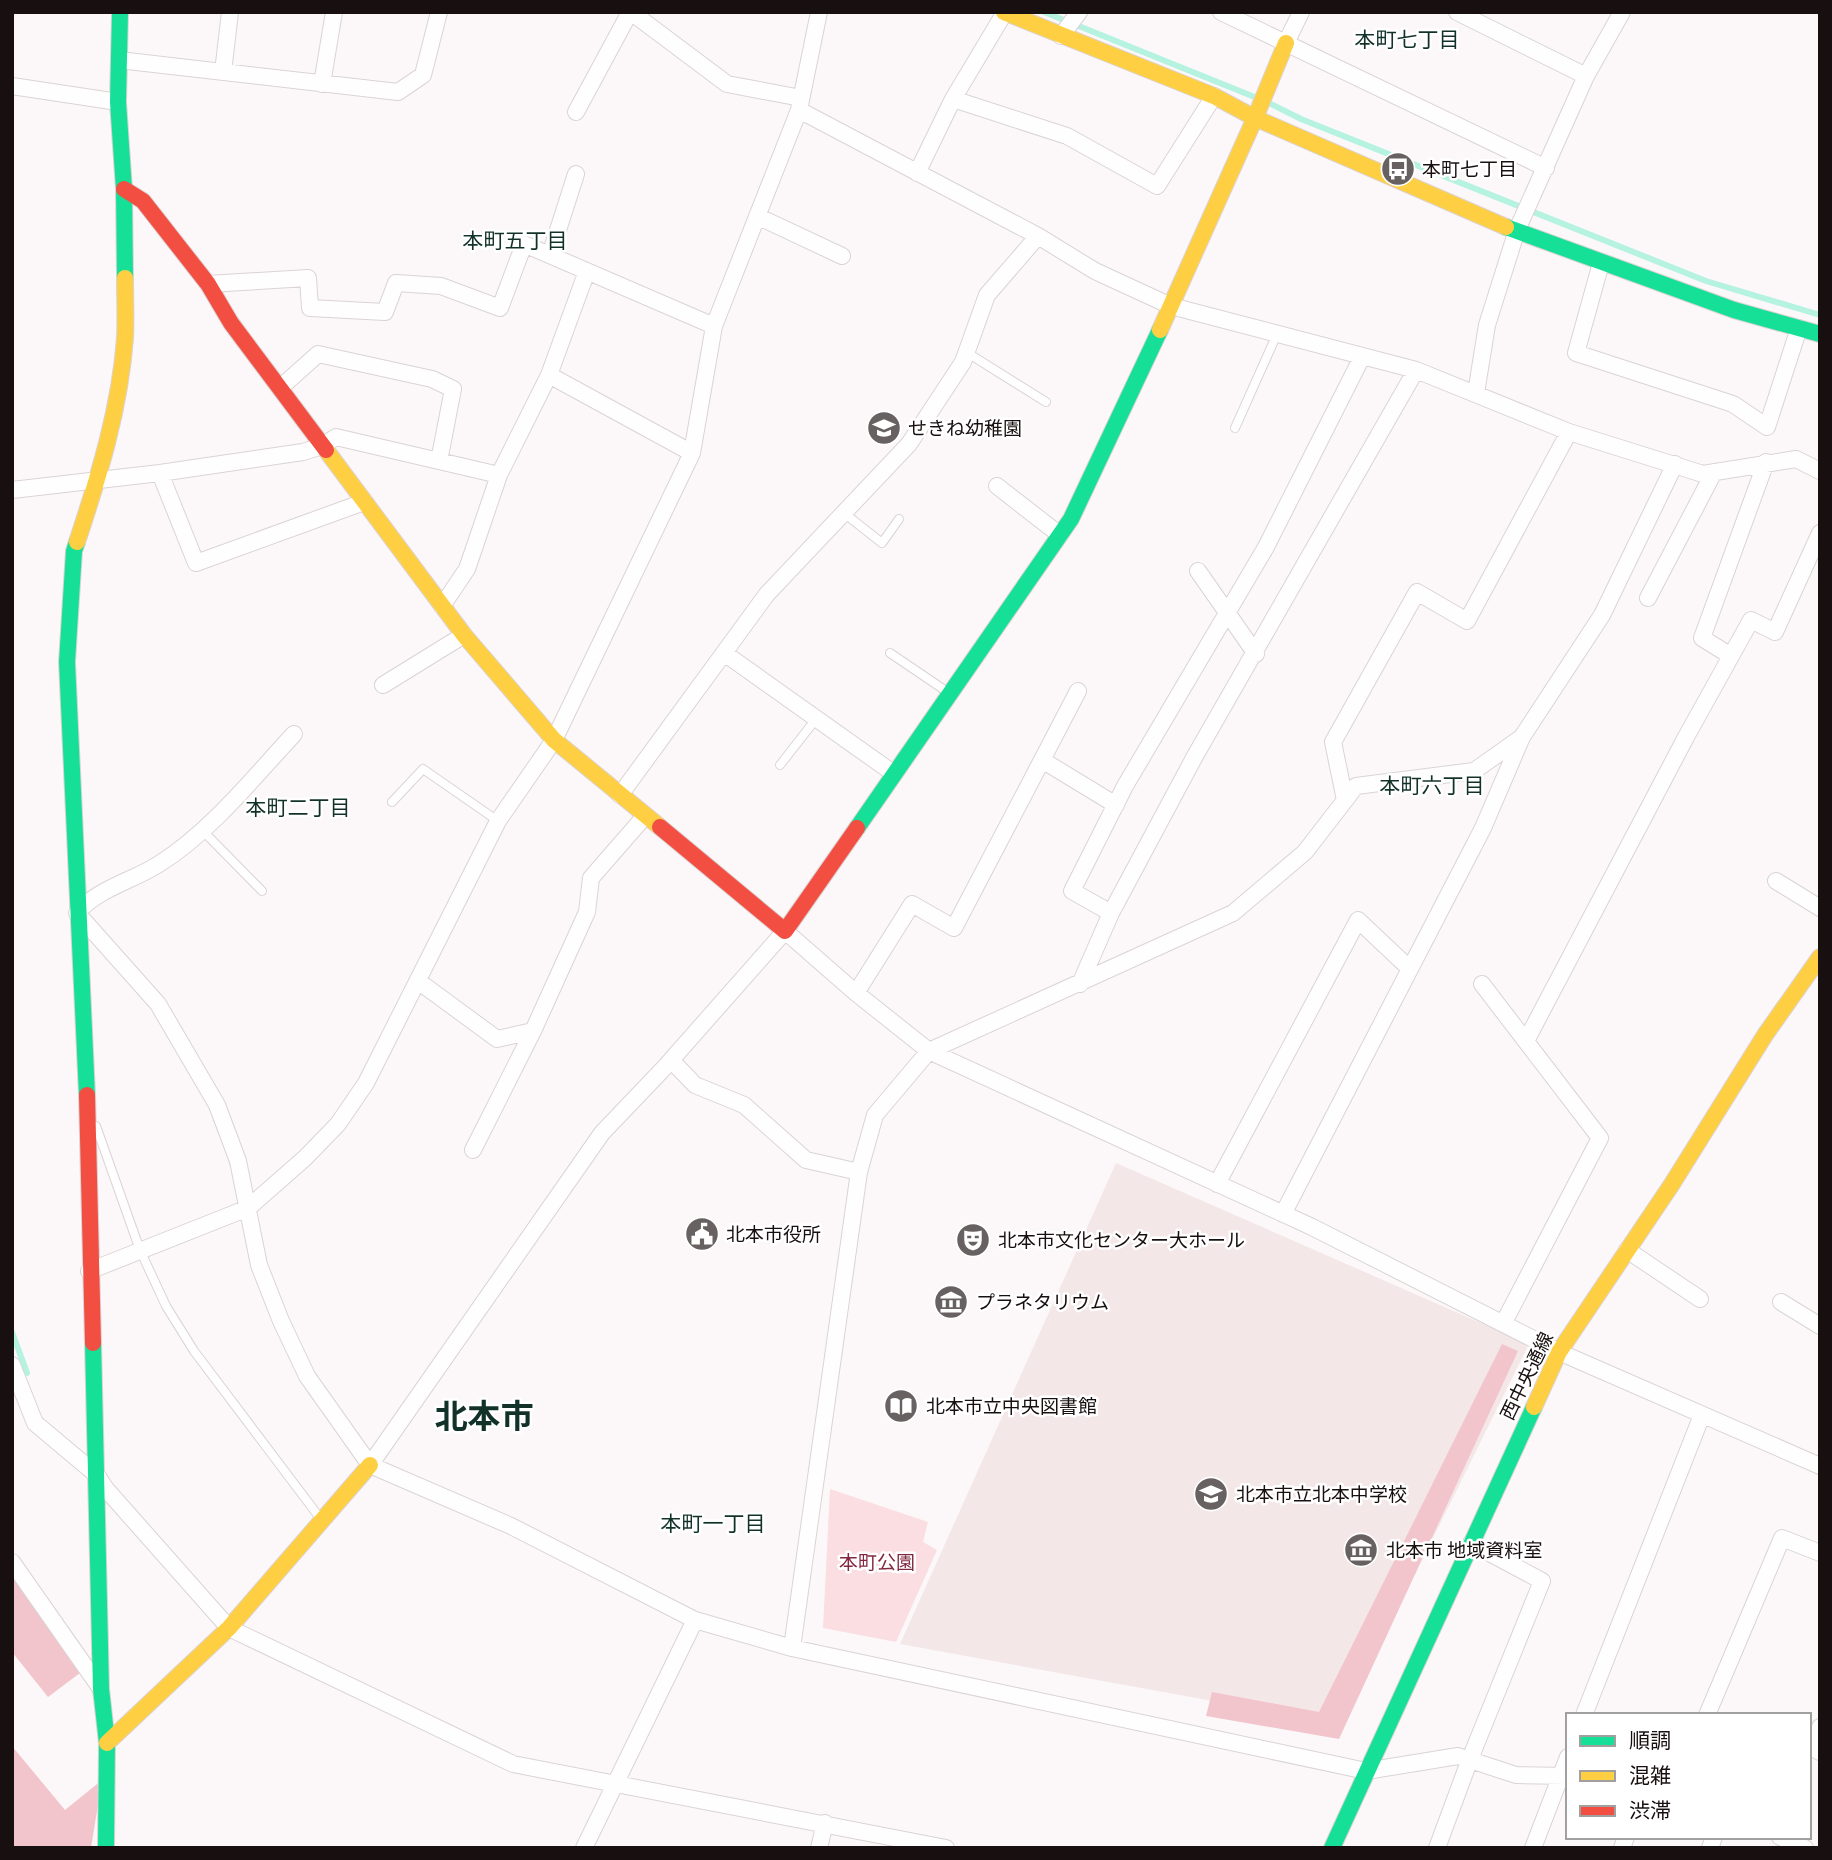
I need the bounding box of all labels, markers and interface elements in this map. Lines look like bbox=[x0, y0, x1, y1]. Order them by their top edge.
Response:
district label: 本町七丁目 bbox=[1355, 28, 1460, 52]
bus stop icon: 本町七丁目 bbox=[1379, 150, 1417, 188]
place label: 本町七丁目 bbox=[1422, 158, 1517, 181]
district label: 本町五丁目 bbox=[463, 229, 568, 253]
school or university icon: せきね幼稚園 bbox=[865, 409, 903, 447]
place label: せきね幼稚園 bbox=[908, 417, 1022, 440]
district label: 本町六丁目 bbox=[1380, 774, 1485, 798]
district label: 本町二丁目 bbox=[246, 796, 351, 820]
public building icon: 北本市役所 bbox=[683, 1215, 721, 1253]
theatre icon: 北本市文化センター大ホール bbox=[954, 1221, 992, 1259]
place label: 北本市役所 bbox=[726, 1223, 821, 1246]
place label: 北本市文化センター大ホール bbox=[998, 1229, 1245, 1252]
museum icon: プラネタリウム bbox=[932, 1283, 970, 1321]
place label: プラネタリウム bbox=[976, 1291, 1109, 1314]
street label: 西中央通線 bbox=[1496, 1328, 1558, 1424]
library icon: 北本市立中央図書館 bbox=[882, 1387, 920, 1425]
place label: 北本市立中央図書館 bbox=[926, 1395, 1097, 1418]
district label: 北本市 bbox=[435, 1397, 534, 1436]
school or university icon: 北本市立北本中学校 bbox=[1192, 1475, 1230, 1513]
place label: 北本市立北本中学校 bbox=[1236, 1483, 1407, 1506]
district label: 本町一丁目 bbox=[661, 1512, 766, 1536]
museum icon: 北本市 地域資料室 bbox=[1342, 1531, 1380, 1569]
place label: 北本市 地域資料室 bbox=[1386, 1539, 1542, 1562]
park label: 本町公園 bbox=[839, 1551, 915, 1574]
legend bbox=[1566, 1713, 1811, 1839]
text: 順調 bbox=[1629, 1729, 1671, 1753]
text: 混雑 bbox=[1629, 1764, 1671, 1788]
text: 渋滞 bbox=[1629, 1799, 1671, 1823]

